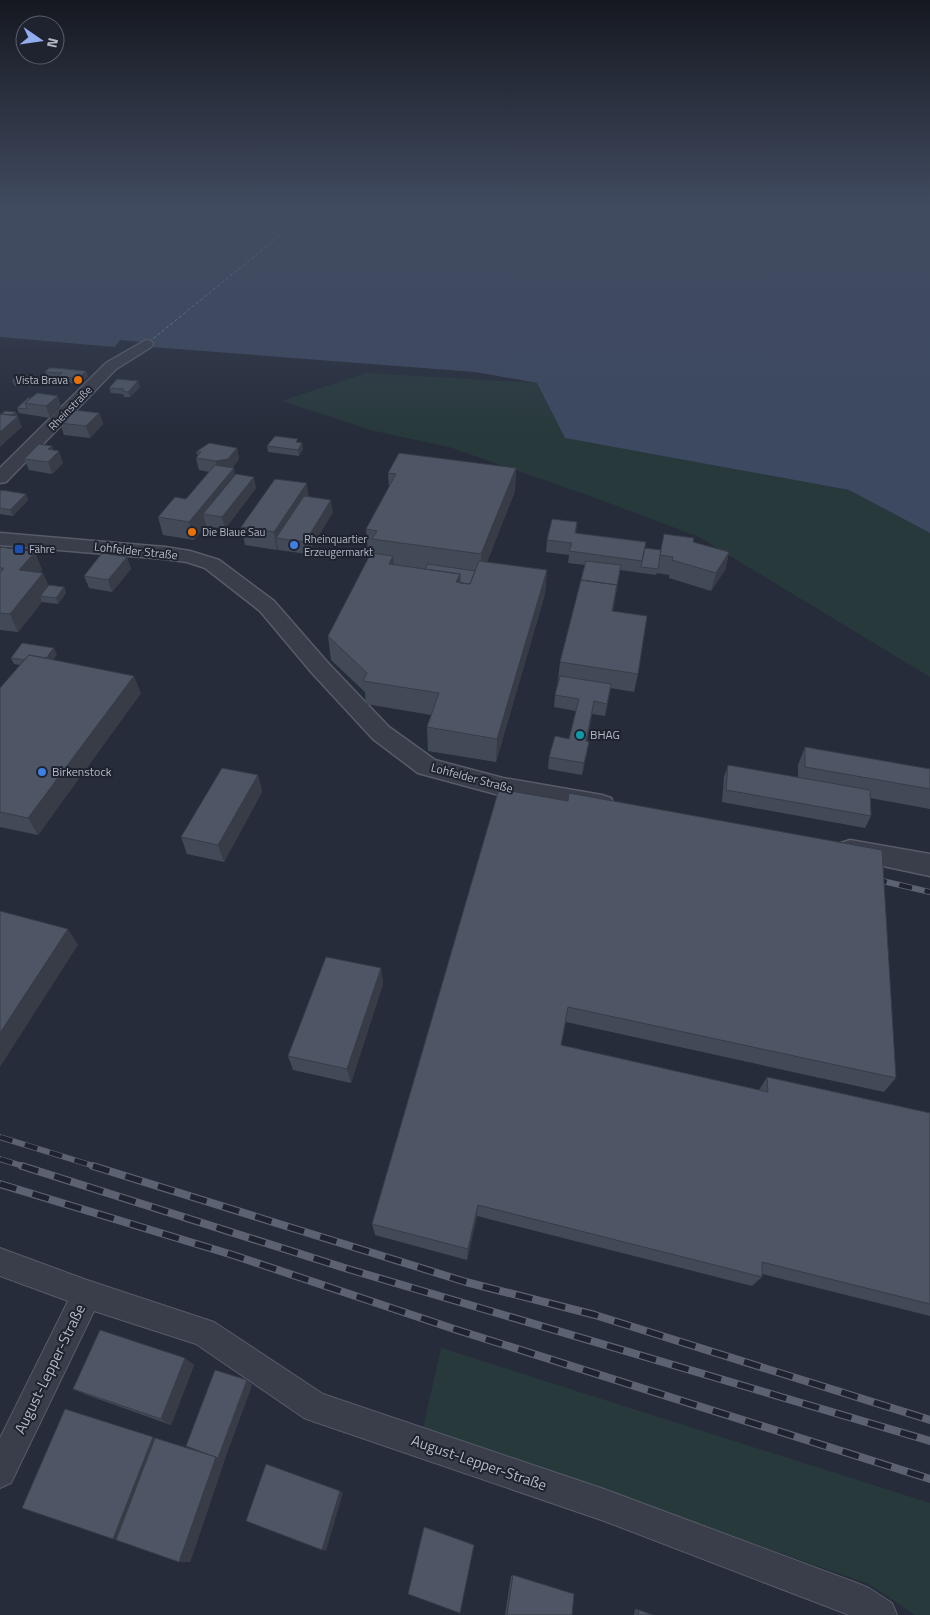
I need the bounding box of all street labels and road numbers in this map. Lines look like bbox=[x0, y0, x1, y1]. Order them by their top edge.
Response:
street label: Rheinstraße bbox=[45, 382, 96, 434]
street label: Lohfelder Straße bbox=[93, 537, 179, 564]
street label: Lohfelder Straße bbox=[429, 757, 515, 798]
street label: August-Lepper-Straße bbox=[8, 1300, 91, 1438]
street label: August-Lepper-Straße bbox=[408, 1429, 550, 1497]

